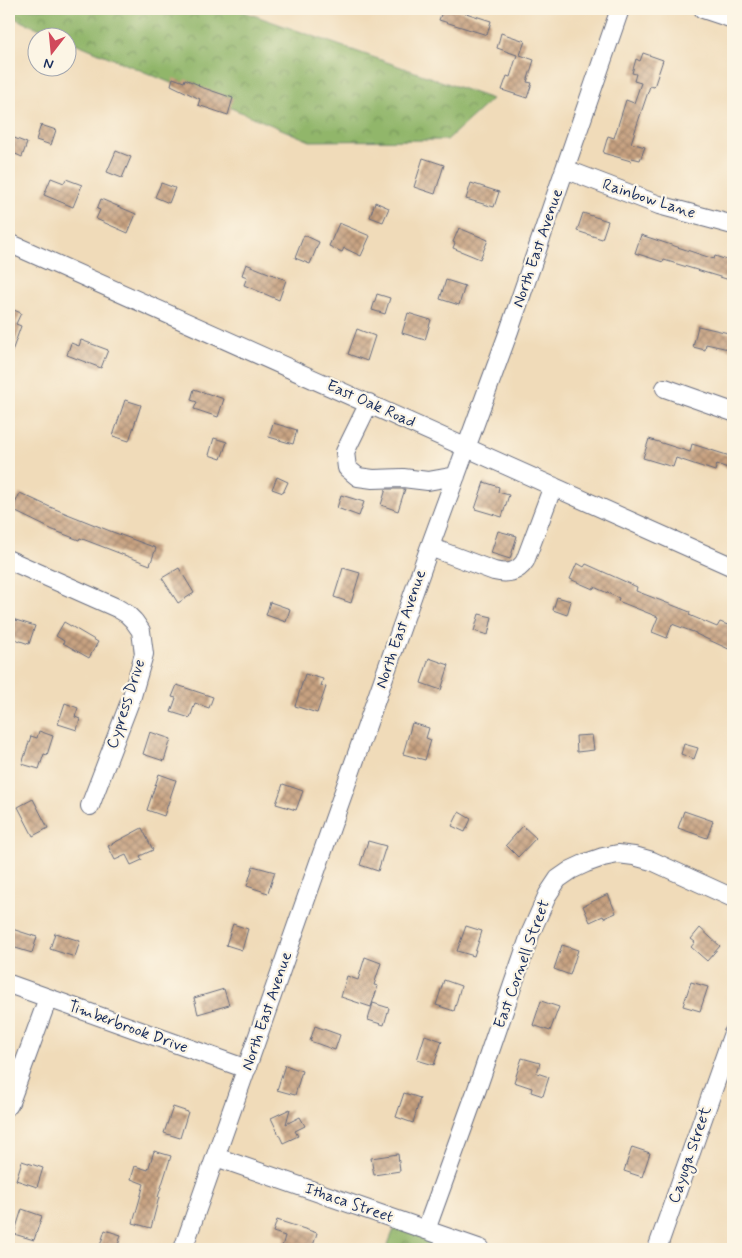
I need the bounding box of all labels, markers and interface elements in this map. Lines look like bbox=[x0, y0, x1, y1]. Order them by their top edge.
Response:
north arrow bbox=[28, 28, 78, 78]
text: N bbox=[42, 54, 56, 73]
street label: Rainbow Lane bbox=[600, 174, 698, 224]
street label: North East Avenue bbox=[508, 186, 568, 310]
street label: East Oak Road bbox=[323, 375, 419, 433]
street label: North East Avenue bbox=[371, 567, 431, 691]
street label: Cypress Drive bbox=[102, 657, 150, 751]
street label: East Cornell Street bbox=[489, 896, 555, 1031]
street label: North East Avenue bbox=[237, 949, 297, 1073]
street label: Timberbrook Drive bbox=[65, 996, 191, 1058]
street label: Cayuga Street bbox=[664, 1103, 718, 1207]
street label: Ithaca Street bbox=[302, 1178, 396, 1228]

